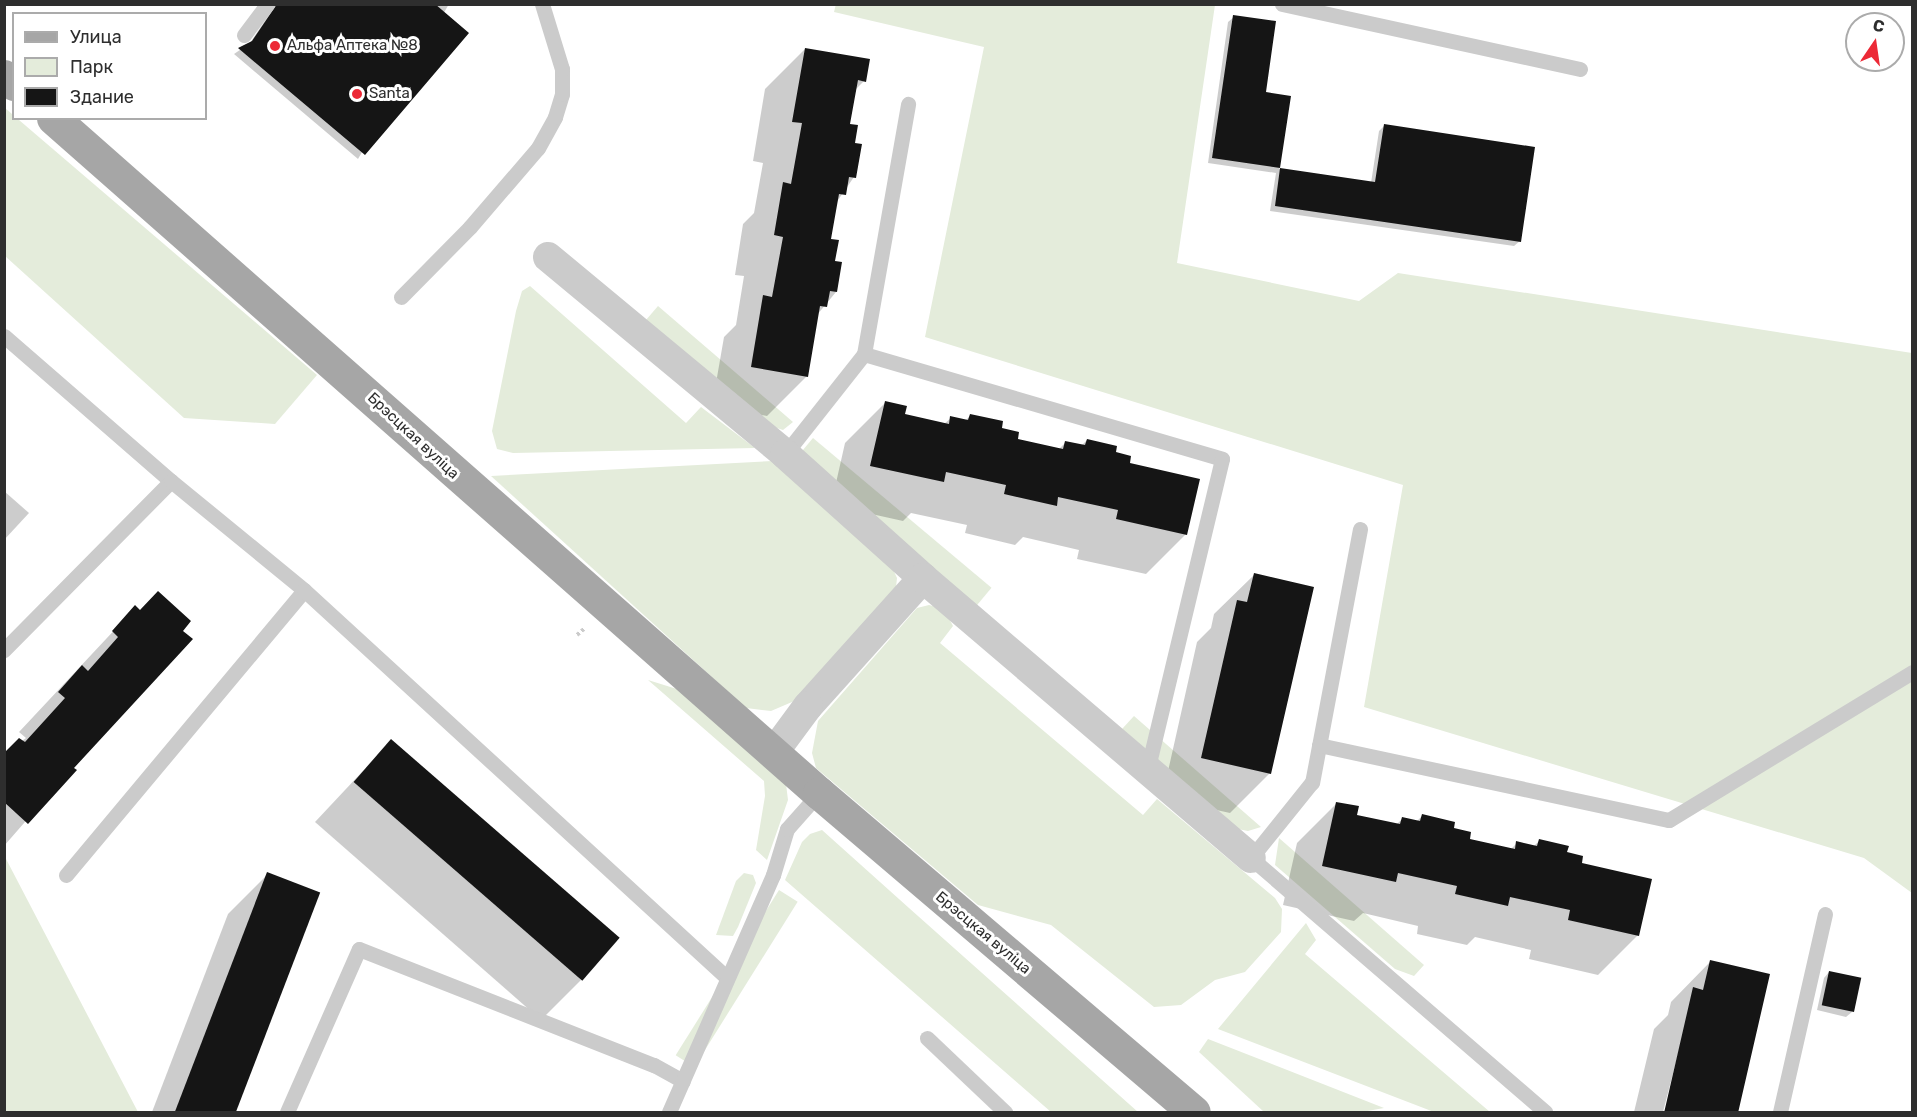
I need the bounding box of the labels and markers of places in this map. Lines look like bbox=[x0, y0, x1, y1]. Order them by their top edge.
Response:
place label: Альфа Аптека №8 bbox=[287, 37, 418, 55]
marker: Альфа Аптека №8 bbox=[268, 39, 282, 53]
place label: Santa bbox=[369, 85, 410, 103]
marker: Santa bbox=[350, 87, 364, 101]

